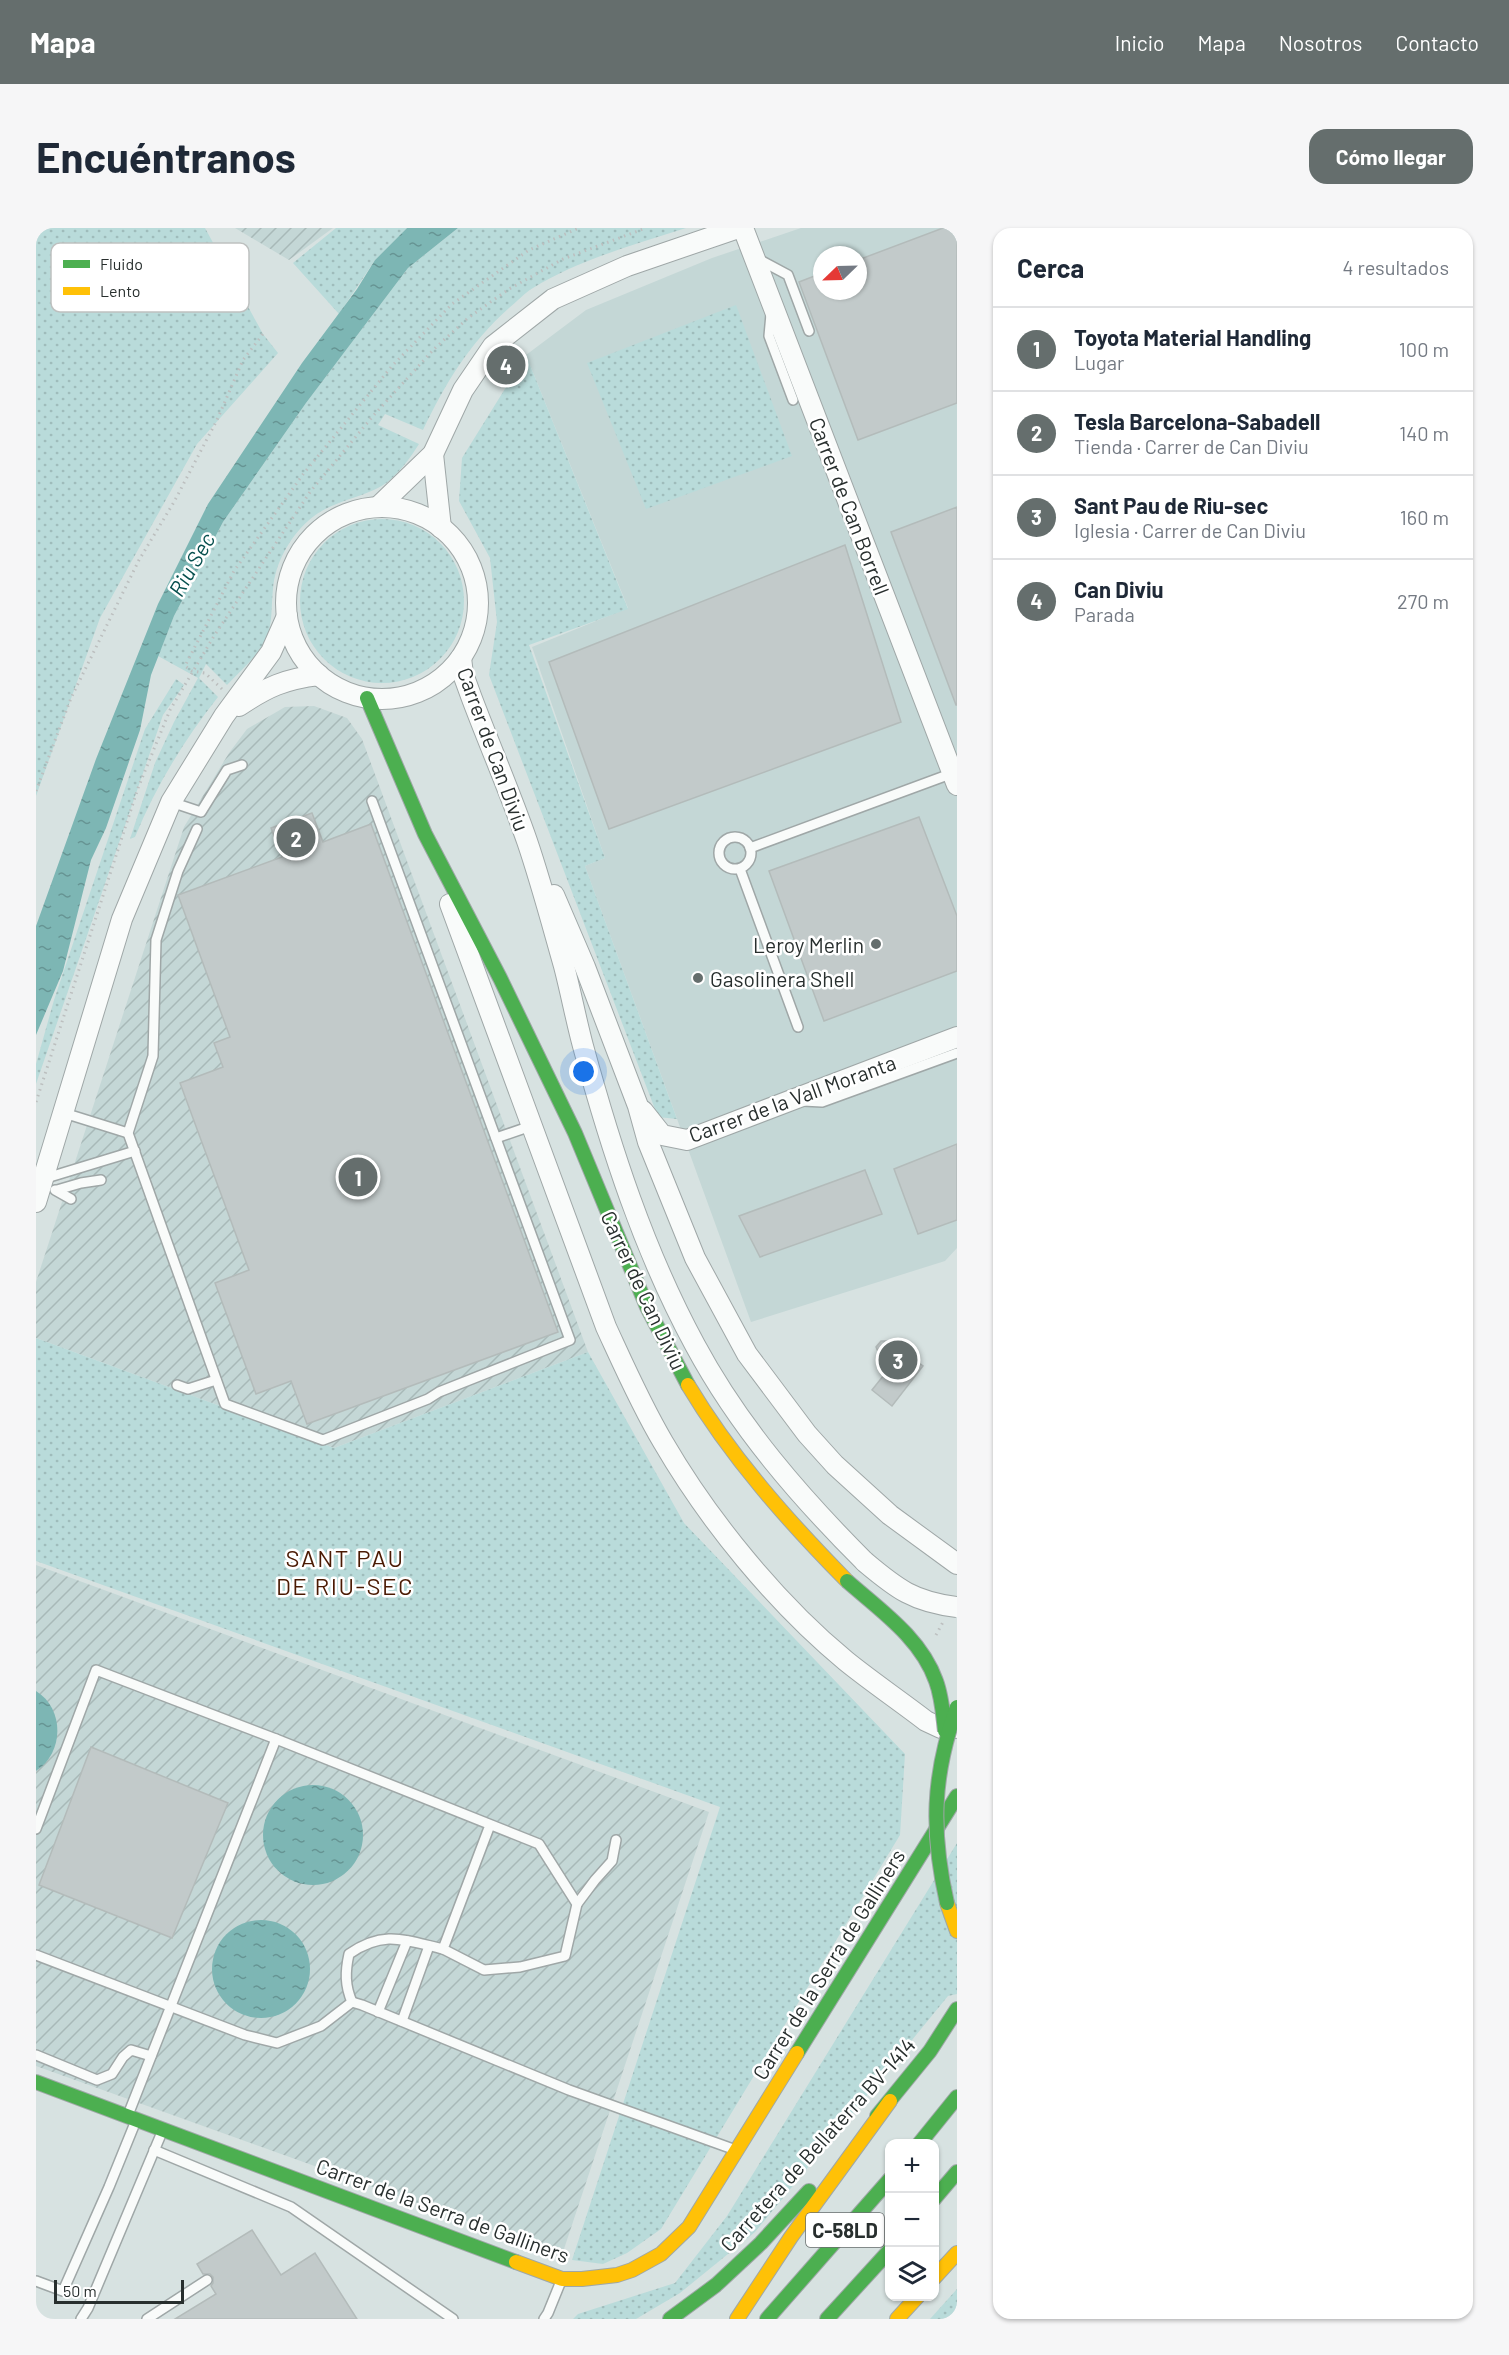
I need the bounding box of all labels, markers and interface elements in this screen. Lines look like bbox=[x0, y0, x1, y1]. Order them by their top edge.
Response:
text: Mapa bbox=[30, 25, 96, 59]
text: Inicio bbox=[1115, 30, 1165, 55]
text: Mapa bbox=[1198, 30, 1246, 55]
text: Nosotros bbox=[1279, 30, 1362, 55]
text: Contacto bbox=[1395, 30, 1479, 55]
button: Cómo llegar bbox=[1309, 129, 1473, 184]
text: Encuéntranos bbox=[36, 131, 296, 181]
legend bbox=[51, 243, 249, 312]
north arrow bbox=[813, 246, 867, 300]
text: Cerca bbox=[1017, 252, 1084, 283]
text: Fluido bbox=[100, 254, 143, 273]
text: 4 resultados bbox=[1342, 255, 1449, 279]
text: Lento bbox=[100, 281, 141, 300]
text: Toyota Material Handling bbox=[1074, 324, 1311, 350]
text: 1 bbox=[1033, 337, 1040, 361]
text: 100 m bbox=[1399, 337, 1449, 361]
pin: 4 bbox=[486, 342, 526, 388]
text: Lugar bbox=[1074, 350, 1124, 374]
text: Tesla Barcelona-Sabadell bbox=[1074, 408, 1320, 434]
street label: Carrer de Can Borrell bbox=[805, 414, 895, 598]
text: 2 bbox=[1031, 421, 1042, 445]
text: 140 m bbox=[1399, 421, 1449, 445]
text: Tienda · Carrer de Can Diviu bbox=[1074, 434, 1309, 458]
text: Sant Pau de Riu-sec bbox=[1074, 492, 1268, 518]
text: 3 bbox=[1031, 505, 1042, 529]
text: 160 m bbox=[1400, 505, 1449, 529]
text: Iglesia · Carrer de Can Diviu bbox=[1074, 518, 1306, 542]
water label: Riu Sec bbox=[162, 528, 220, 600]
text: Can Diviu bbox=[1074, 576, 1164, 602]
text: 4 bbox=[1030, 589, 1043, 613]
text: 270 m bbox=[1397, 589, 1449, 613]
text: Parada bbox=[1074, 602, 1135, 626]
street label: Carrer de Can Diviu bbox=[453, 664, 535, 834]
pin: 2 bbox=[276, 816, 316, 860]
place label: Leroy Merlin bbox=[753, 932, 864, 957]
marker: Leroy Merlin bbox=[869, 937, 883, 951]
place label: Gasolinera Shell bbox=[710, 966, 854, 991]
marker: Gasolinera Shell bbox=[691, 971, 705, 985]
street label: Carrer de la Vall Moranta bbox=[685, 1049, 899, 1147]
your location bbox=[569, 1057, 598, 1086]
pin: 1 bbox=[338, 1154, 378, 1200]
street label: Carrer de Can Diviu bbox=[596, 1207, 692, 1373]
pin: 3 bbox=[878, 1338, 918, 1382]
district label: SANT PAU DE RIU-SEC bbox=[276, 1543, 414, 1600]
street label: Carrer de la Serra de Galliners bbox=[747, 1844, 909, 2084]
street label: Carretera de Bellaterra BV-1414 bbox=[714, 2032, 920, 2256]
map controls bbox=[885, 2139, 939, 2301]
button: + bbox=[885, 2139, 939, 2193]
street label: Carrer de la Serra de Galliners bbox=[313, 2153, 573, 2267]
button: − bbox=[885, 2193, 939, 2247]
road number: C-58LD bbox=[806, 2213, 884, 2247]
button: layers bbox=[885, 2247, 939, 2301]
scale bar bbox=[54, 2277, 184, 2304]
text: 50 m bbox=[63, 2281, 97, 2300]

